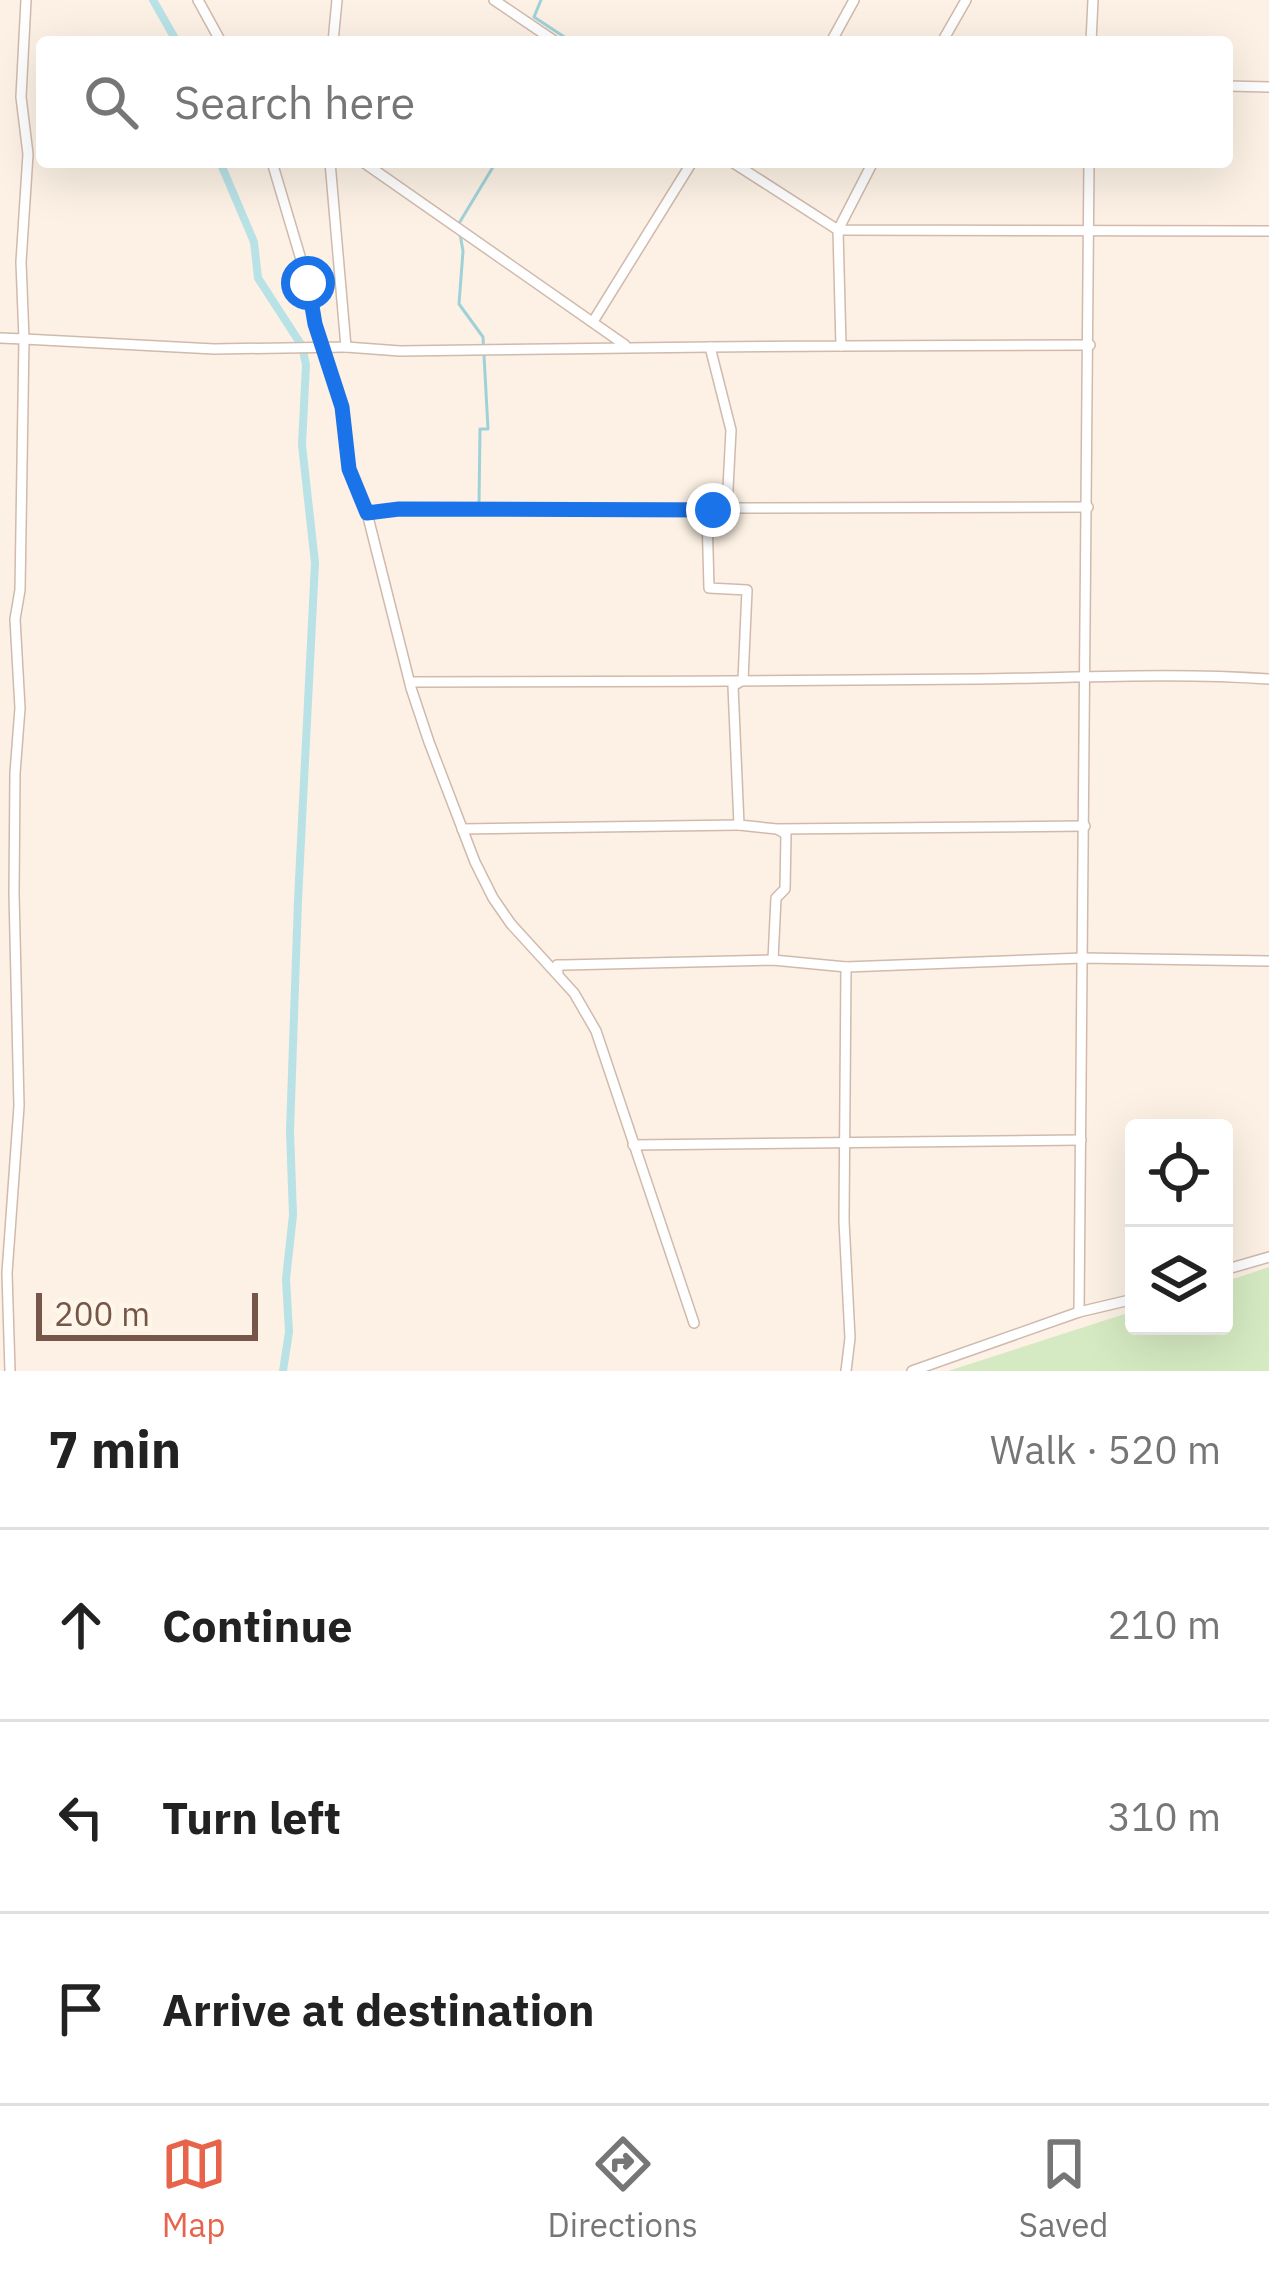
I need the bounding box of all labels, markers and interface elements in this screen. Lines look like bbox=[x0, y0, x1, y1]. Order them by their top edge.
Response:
search box bbox=[36, 36, 1233, 168]
icon: search bbox=[78, 69, 144, 135]
text: Search here bbox=[174, 73, 415, 131]
route start bbox=[281, 256, 335, 310]
route end bbox=[686, 483, 740, 537]
map controls bbox=[1125, 1119, 1233, 1335]
button: locate bbox=[1125, 1119, 1233, 1227]
button: layers bbox=[1125, 1227, 1233, 1335]
scale bar bbox=[36, 1287, 258, 1340]
text: 200 m bbox=[54, 1292, 150, 1335]
text: 7 min bbox=[48, 1416, 181, 1482]
text: Walk · 520 m bbox=[990, 1424, 1221, 1475]
icon: ahead bbox=[48, 1592, 114, 1658]
text: Continue bbox=[162, 1596, 353, 1654]
text: 210 m bbox=[1108, 1599, 1221, 1650]
icon: left bbox=[48, 1784, 114, 1850]
text: Turn left bbox=[162, 1788, 341, 1846]
text: 310 m bbox=[1108, 1791, 1221, 1842]
icon: arrive bbox=[48, 1976, 114, 2042]
text: Arrive at destination bbox=[162, 1980, 595, 2038]
tab: Map bbox=[161, 2131, 227, 2246]
tab: Directions bbox=[548, 2131, 698, 2246]
tab: Saved bbox=[1019, 2131, 1108, 2246]

